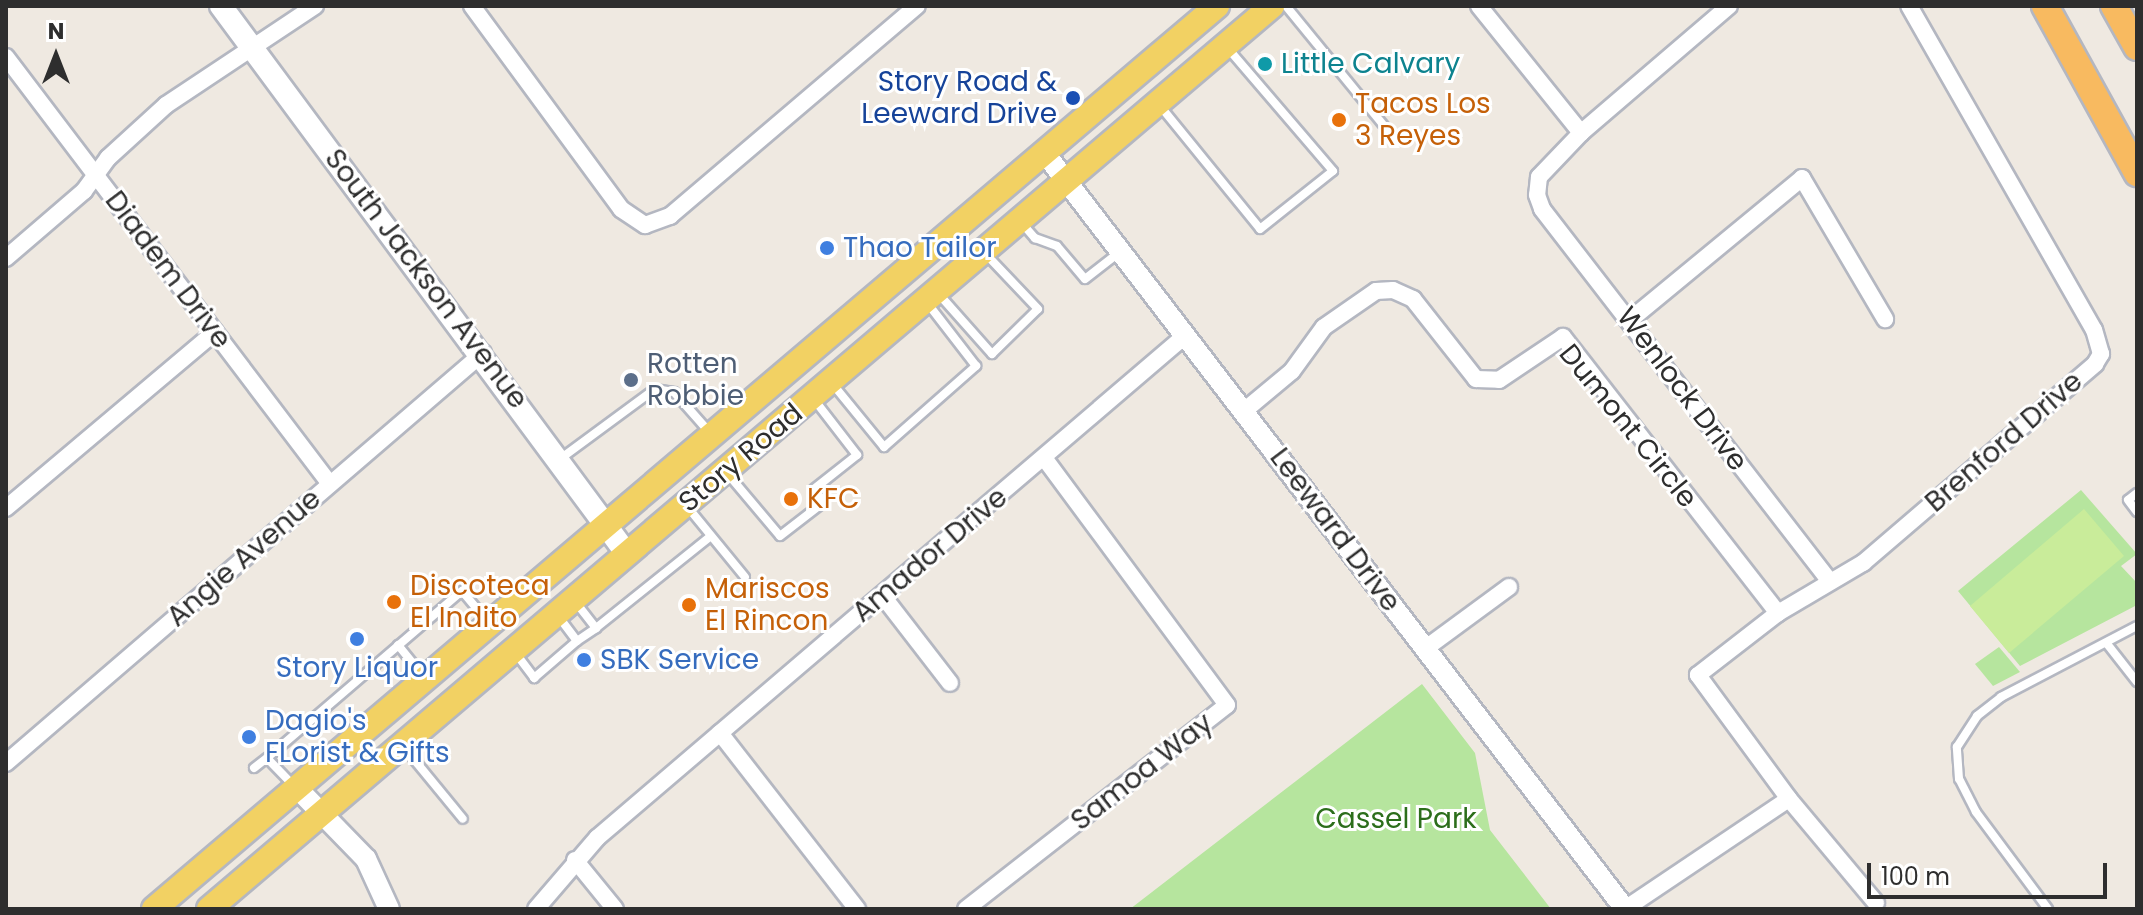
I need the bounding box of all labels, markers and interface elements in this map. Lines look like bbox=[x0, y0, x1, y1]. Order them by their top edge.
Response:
north arrow bbox=[16, 16, 96, 96]
text: N bbox=[48, 16, 64, 47]
place label: Little Calvary bbox=[1281, 47, 1460, 81]
marker: Little Calvary bbox=[1256, 55, 1274, 73]
place label: Story Road & Leeward Drive bbox=[861, 65, 1057, 131]
place label: Tacos Los 3 Reyes bbox=[1355, 87, 1491, 153]
marker: Story Road & Leeward Drive bbox=[1064, 89, 1082, 107]
marker: Tacos Los 3 Reyes bbox=[1330, 111, 1348, 129]
street label: South Jackson Avenue bbox=[317, 143, 535, 415]
street label: Diadem Drive bbox=[98, 185, 238, 355]
place label: Thao Tailor bbox=[843, 231, 997, 265]
marker: Thao Tailor bbox=[818, 239, 836, 257]
street label: Wenlock Drive bbox=[1609, 300, 1755, 478]
street label: Dumont Circle bbox=[1552, 338, 1704, 514]
place label: Rotten Robbie bbox=[647, 347, 744, 413]
street label: Brenford Drive bbox=[1919, 365, 2089, 519]
marker: Rotten Robbie bbox=[622, 371, 640, 389]
street label: Story Road bbox=[672, 397, 810, 519]
street label: Leeward Drive bbox=[1263, 442, 1407, 618]
street label: Amador Drive bbox=[846, 481, 1014, 629]
street label: Angie Avenue bbox=[160, 482, 328, 634]
place label: KFC bbox=[807, 482, 859, 516]
marker: KFC bbox=[782, 490, 800, 508]
place label: Discoteca El Indito bbox=[410, 569, 550, 635]
place label: Mariscos El Rincon bbox=[705, 572, 830, 638]
marker: Discoteca El Indito bbox=[385, 593, 403, 611]
marker: Mariscos El Rincon bbox=[680, 596, 698, 614]
marker: Story Liquor bbox=[348, 630, 366, 648]
place label: SBK Service bbox=[600, 643, 759, 677]
place label: Story Liquor bbox=[276, 651, 438, 685]
marker: SBK Service bbox=[575, 651, 593, 669]
place label: Dagio's FLorist & Gifts bbox=[265, 704, 450, 770]
street label: Samoa Way bbox=[1064, 706, 1220, 838]
marker: Dagio's FLorist & Gifts bbox=[240, 728, 258, 746]
park label: Cassel Park bbox=[1315, 802, 1477, 836]
scale bar bbox=[1871, 847, 2111, 897]
text: 100 m bbox=[1881, 860, 1950, 893]

